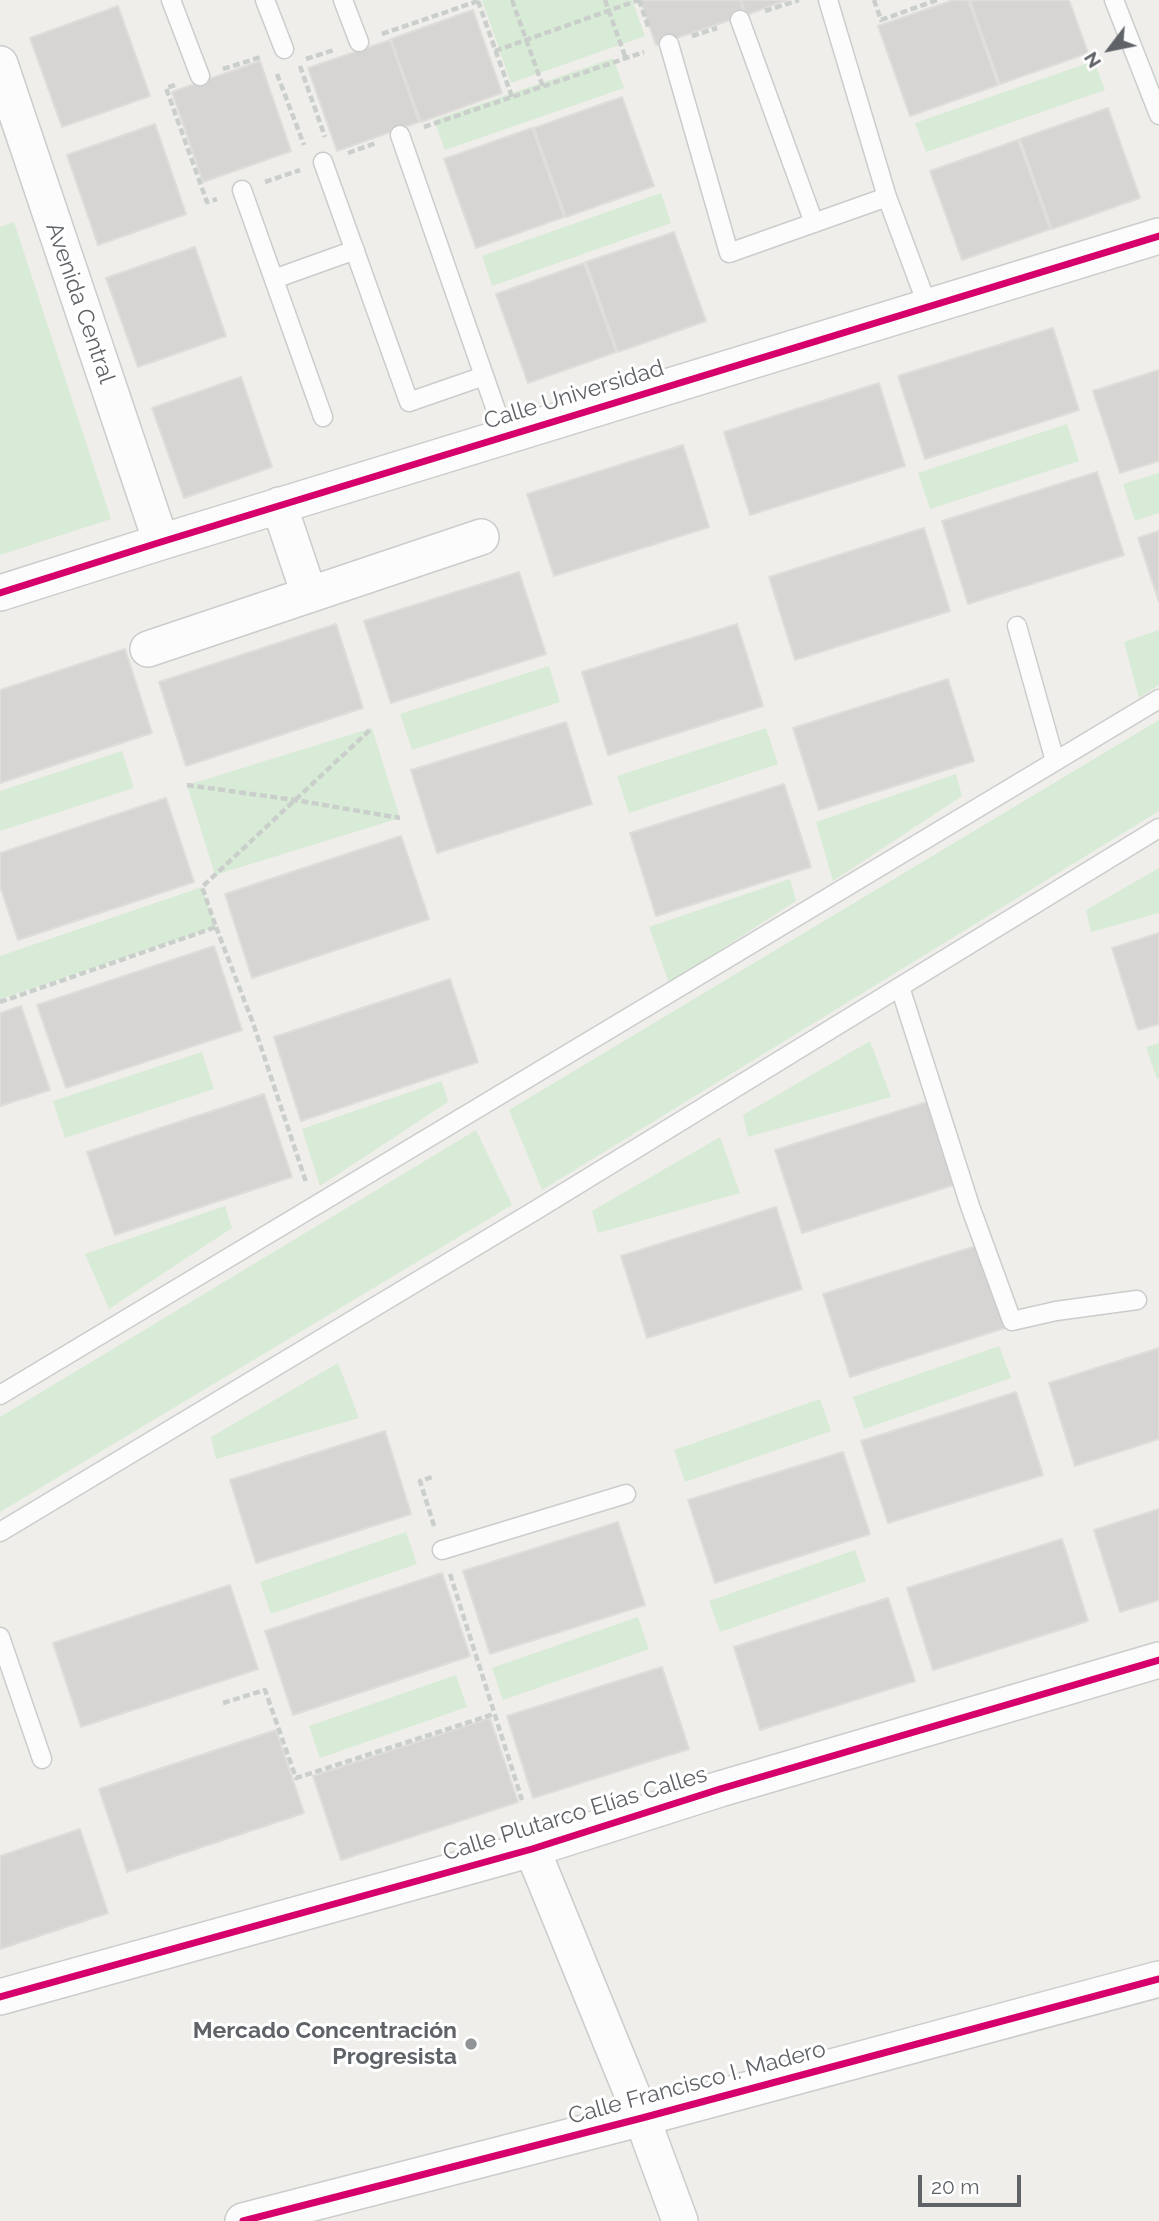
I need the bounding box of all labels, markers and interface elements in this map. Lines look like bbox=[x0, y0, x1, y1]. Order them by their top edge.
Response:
north arrow bbox=[1075, 14, 1145, 84]
text: N bbox=[1079, 48, 1105, 72]
street label: Avenida Central bbox=[40, 219, 120, 387]
street label: Calle Universidad bbox=[481, 355, 667, 435]
street label: Calle Plutarco Elías Calles bbox=[440, 1761, 710, 1867]
place label: Mercado Concentración Progresista bbox=[193, 2017, 457, 2071]
street label: Calle Francisco I. Madero bbox=[565, 2035, 829, 2131]
marker: Mercado Concentración Progresista bbox=[463, 2036, 479, 2052]
scale bar bbox=[921, 2162, 1024, 2206]
text: 20 m bbox=[931, 2174, 979, 2199]

